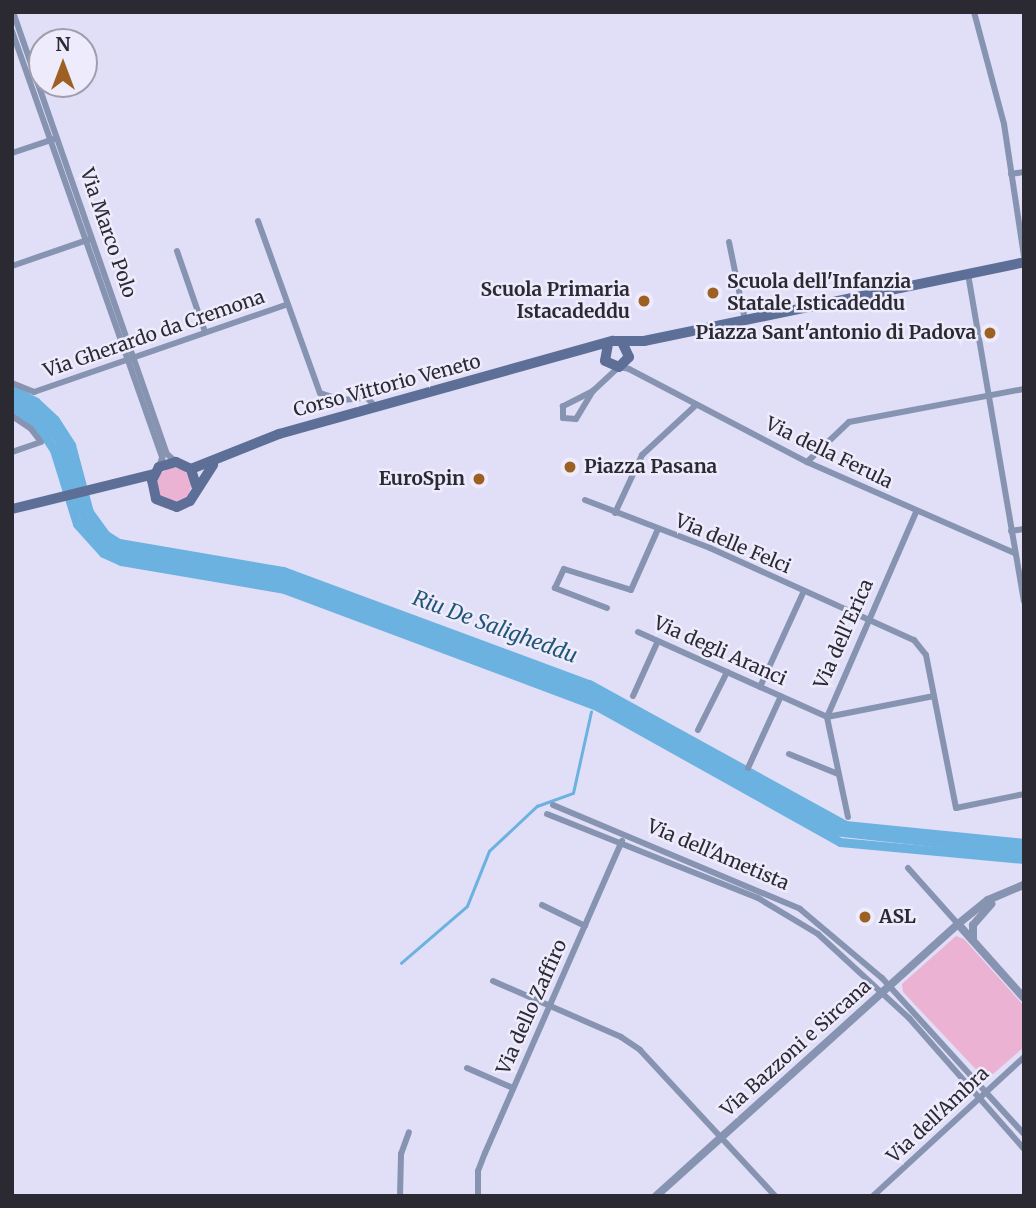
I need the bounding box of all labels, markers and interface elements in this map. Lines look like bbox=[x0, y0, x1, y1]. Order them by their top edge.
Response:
north arrow bbox=[28, 28, 98, 98]
text: N bbox=[55, 32, 71, 56]
street label: Via Marco Polo bbox=[75, 165, 141, 301]
place label: Scuola dell'Infanzia Statale Isticadeddu bbox=[727, 271, 911, 315]
place label: Scuola Primaria Istacadeddu bbox=[480, 279, 630, 323]
street label: Via Gherardo da Cremona bbox=[40, 285, 268, 383]
marker: Scuola dell'Infanzia Statale Isticadeddu bbox=[705, 285, 721, 301]
marker: Scuola Primaria Istacadeddu bbox=[636, 293, 652, 309]
place label: Piazza Sant'antonio di Padova bbox=[696, 322, 976, 344]
marker: Piazza Sant'antonio di Padova bbox=[982, 325, 998, 341]
street label: Corso Vittorio Veneto bbox=[291, 350, 483, 422]
street label: Via della Ferula bbox=[762, 412, 896, 494]
place label: Piazza Pasana bbox=[584, 456, 717, 478]
marker: Piazza Pasana bbox=[562, 459, 578, 475]
place label: EuroSpin bbox=[379, 468, 465, 490]
marker: EuroSpin bbox=[471, 471, 487, 487]
street label: Via delle Felci bbox=[672, 509, 794, 579]
street label: Via dell'Erica bbox=[810, 576, 878, 692]
water label: Riu De Saligheddu bbox=[409, 586, 581, 668]
street label: Via degli Aranci bbox=[650, 611, 790, 691]
street label: Via dell'Ametista bbox=[644, 815, 792, 895]
place label: ASL bbox=[879, 906, 916, 928]
marker: ASL bbox=[857, 909, 873, 925]
street label: Via dello Zaffiro bbox=[492, 936, 572, 1078]
street label: Via Bazzoni e Sircana bbox=[716, 975, 876, 1121]
street label: Via dell'Ambra bbox=[882, 1062, 994, 1168]

